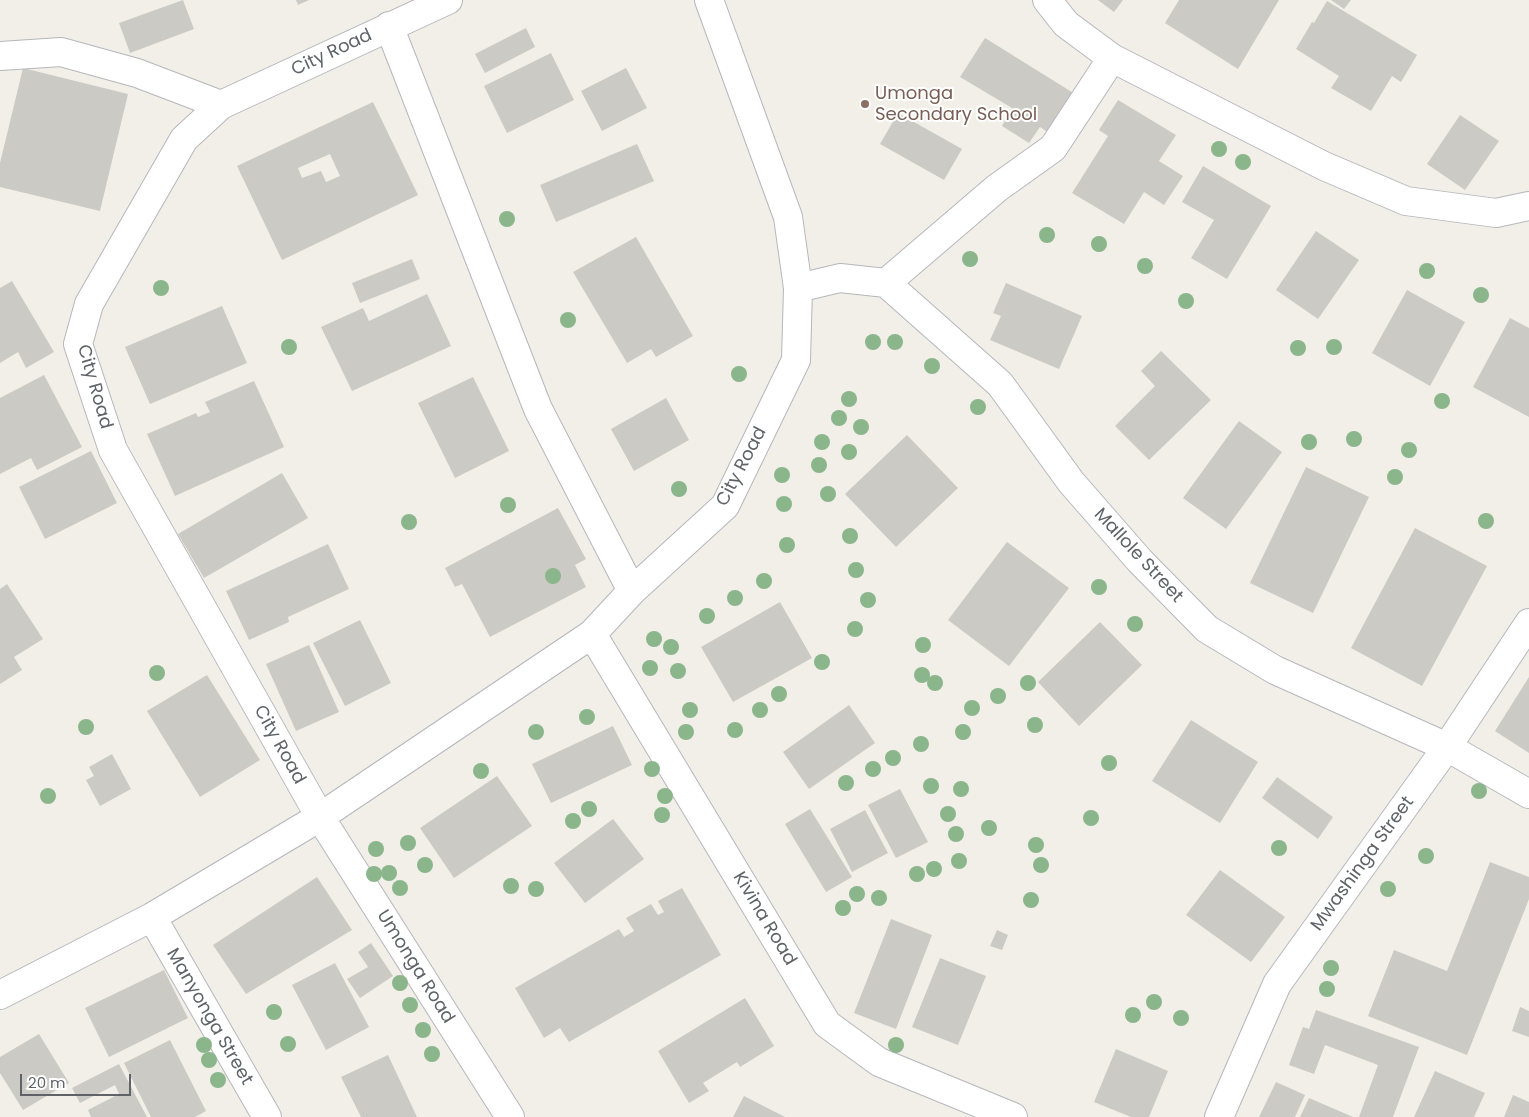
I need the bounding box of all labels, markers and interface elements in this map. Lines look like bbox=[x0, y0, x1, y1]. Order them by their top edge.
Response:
street label: City Road bbox=[288, 25, 376, 81]
place label: Umonga Secondary School bbox=[875, 83, 1037, 126]
marker: Umonga Secondary School bbox=[859, 98, 871, 110]
street label: City Road bbox=[72, 342, 116, 432]
street label: City Road bbox=[712, 424, 772, 510]
street label: Mallole Street bbox=[1089, 504, 1187, 608]
street label: City Road bbox=[249, 702, 309, 788]
street label: Mwashinga Street bbox=[1307, 792, 1419, 936]
street label: Kivina Road bbox=[728, 868, 800, 970]
street label: Umonga Road bbox=[371, 906, 459, 1028]
street label: Manyonga Street bbox=[161, 945, 257, 1089]
scale bar bbox=[22, 1064, 134, 1096]
text: 20 m bbox=[28, 1072, 66, 1093]

